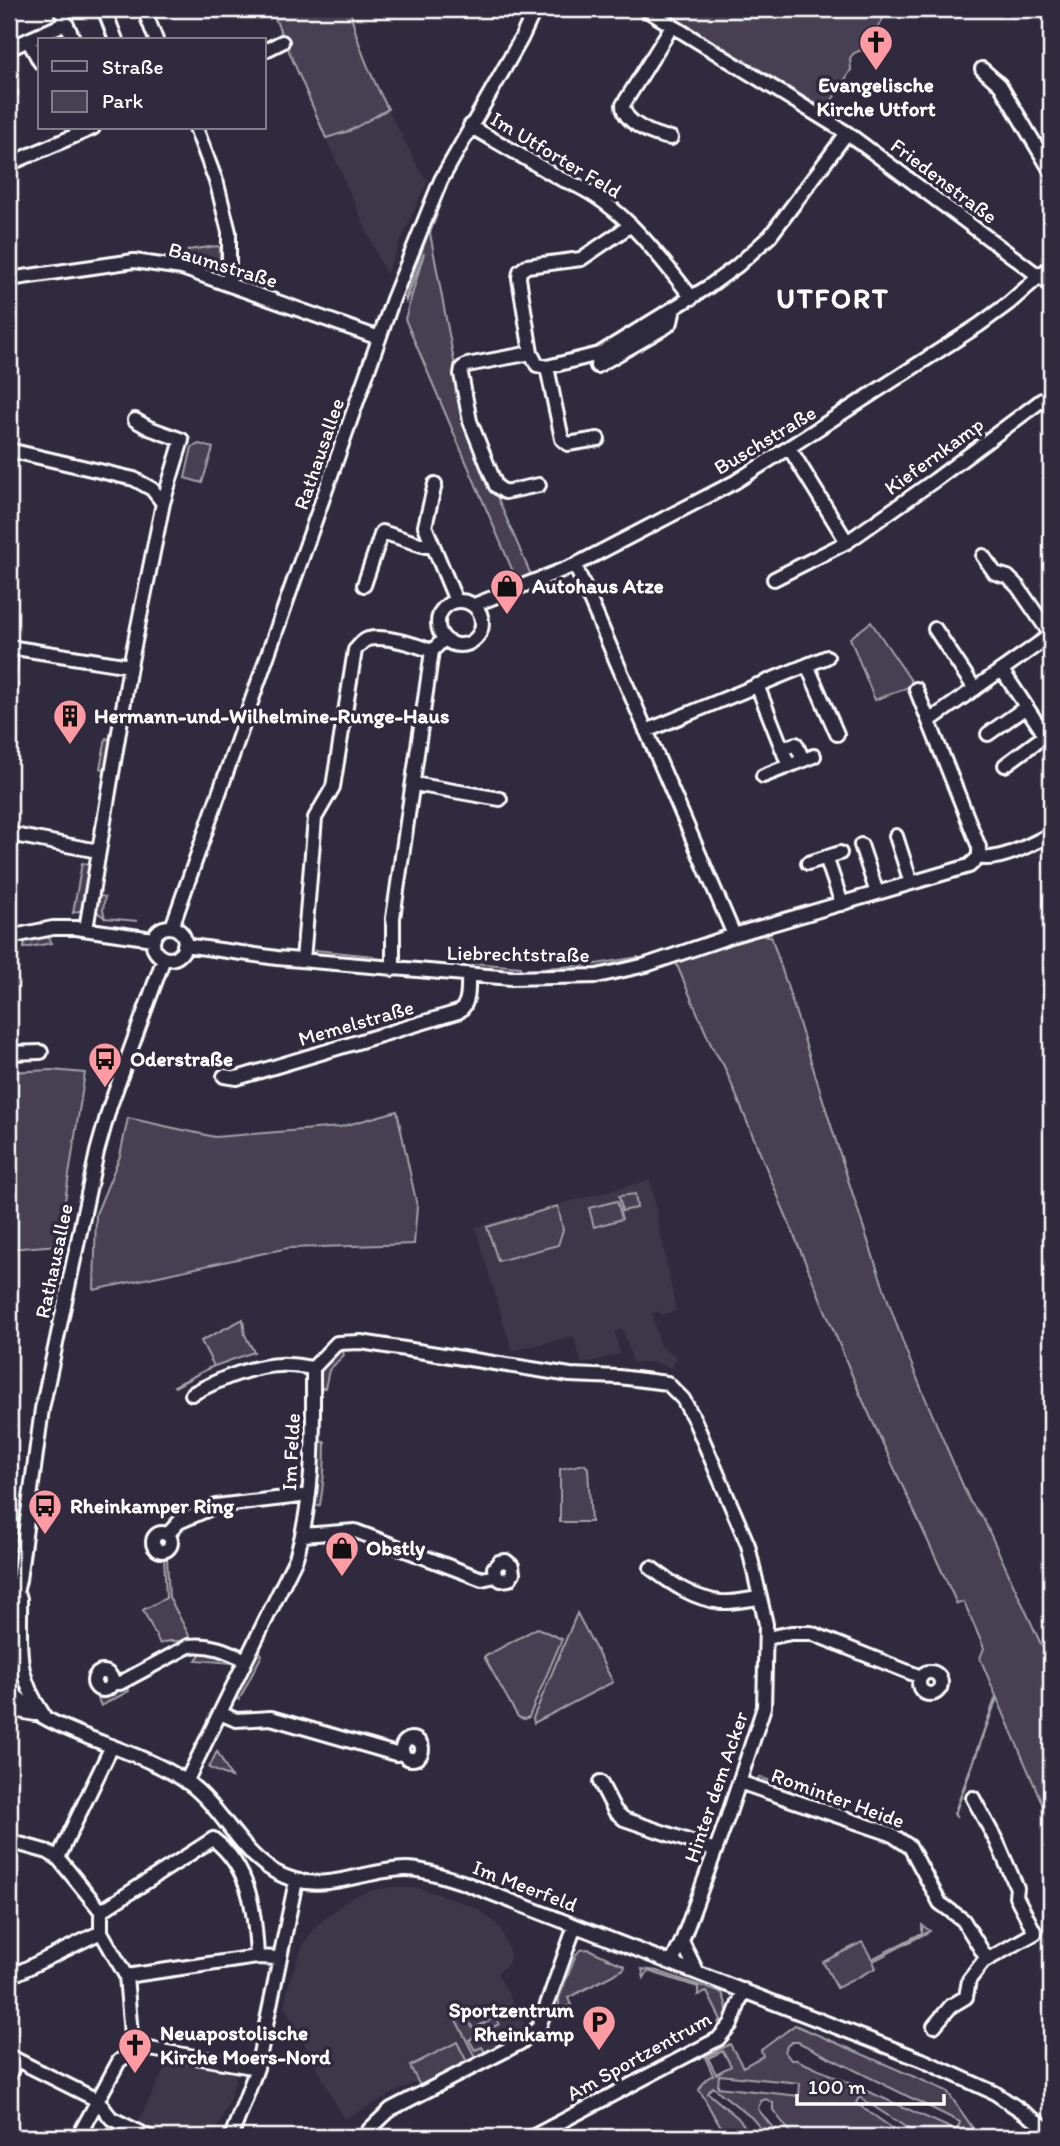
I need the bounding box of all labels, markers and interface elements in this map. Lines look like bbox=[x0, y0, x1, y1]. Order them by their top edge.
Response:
church icon: Evangelische Kirche Utfort bbox=[857, 23, 895, 72]
legend bbox=[38, 38, 266, 130]
text: Straße bbox=[102, 54, 163, 79]
place label: Evangelische Kirche Utfort bbox=[816, 72, 936, 121]
text: Park bbox=[102, 88, 144, 113]
street label: Im Utforter Feld bbox=[486, 106, 626, 203]
street label: Friedenstraße bbox=[886, 132, 1002, 229]
street label: Baumstraße bbox=[165, 236, 281, 293]
district label: UTFORT bbox=[776, 281, 890, 315]
street label: Rathausallee bbox=[288, 395, 349, 513]
street label: Buschstraße bbox=[709, 399, 820, 480]
street label: Kiefernkamp bbox=[879, 411, 988, 500]
shop icon: Autohaus Atze bbox=[488, 567, 526, 616]
place label: Autohaus Atze bbox=[531, 573, 664, 598]
building icon: Hermann-und-Wilhelmine-Runge-Haus bbox=[51, 697, 89, 746]
place label: Hermann-und-Wilhelmine-Runge-Haus bbox=[94, 703, 449, 729]
street label: Liebrechtstraße bbox=[446, 940, 590, 967]
street label: Memelstraße bbox=[295, 994, 417, 1051]
bus stop icon: Oderstraße bbox=[86, 1040, 124, 1089]
place label: Oderstraße bbox=[130, 1046, 233, 1071]
street label: Rathausallee bbox=[29, 1201, 78, 1320]
street label: Im Felde bbox=[276, 1413, 305, 1491]
bus stop icon: Rheinkamper Ring bbox=[26, 1487, 64, 1536]
place label: Rheinkamper Ring bbox=[70, 1493, 234, 1519]
shop icon: Obstly bbox=[323, 1529, 361, 1578]
place label: Obstly bbox=[366, 1535, 425, 1561]
street label: Hinter dem Acker bbox=[678, 1708, 753, 1866]
street label: Rominter Heide bbox=[768, 1762, 908, 1833]
street label: Im Meerfeld bbox=[469, 1854, 581, 1917]
place label: Sportzentrum Rheinkamp bbox=[449, 1997, 575, 2047]
parking icon: Sportzentrum Rheinkamp bbox=[580, 2003, 618, 2052]
street label: Am Sportzentrum bbox=[562, 2005, 716, 2106]
place label: Neuapostolische Kirche Moers-Nord bbox=[160, 2020, 331, 2069]
church icon: Neuapostolische Kirche Moers-Nord bbox=[116, 2026, 154, 2075]
scale bar bbox=[797, 2062, 944, 2106]
text: 100 m bbox=[808, 2074, 866, 2099]

